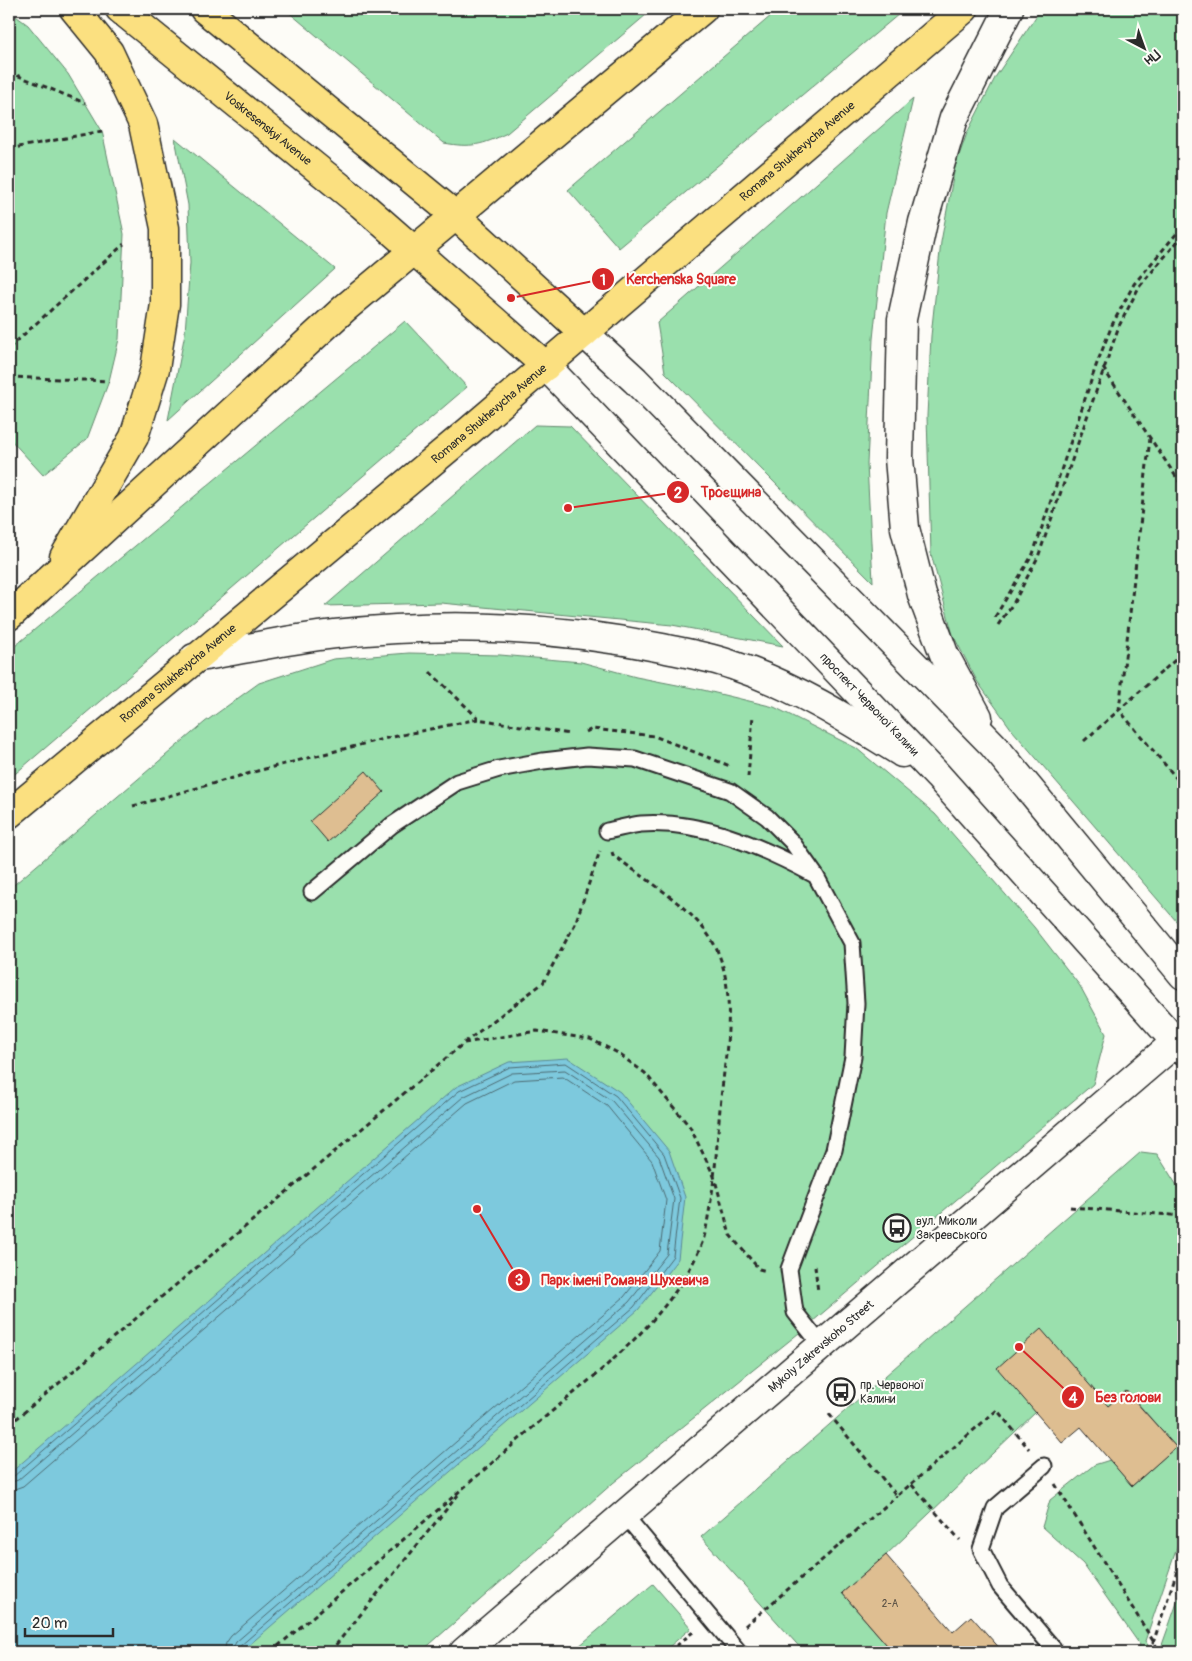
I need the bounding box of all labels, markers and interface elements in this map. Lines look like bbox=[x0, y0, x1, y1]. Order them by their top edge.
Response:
north arrow bbox=[1120, 22, 1170, 72]
text: Пн bbox=[1141, 46, 1164, 69]
street label: Voskresenskyi Avenue bbox=[221, 88, 315, 169]
street label: Romana Shukhevycha Avenue bbox=[737, 98, 858, 204]
callout: Kerchenska Square bbox=[591, 265, 746, 294]
text: 1 bbox=[600, 271, 606, 290]
text: Kerchenska Square bbox=[626, 271, 737, 288]
street label: Romana Shukhevycha Avenue bbox=[428, 361, 550, 467]
callout: Троєщина bbox=[666, 478, 771, 507]
text: 2 bbox=[674, 484, 682, 503]
text: Троєщина bbox=[700, 484, 762, 501]
street label: Romana Shukhevycha Avenue bbox=[117, 621, 239, 726]
street label: проспект Червоної Калини bbox=[817, 650, 923, 759]
bus stop icon: вул. Миколи Закревського bbox=[882, 1213, 912, 1243]
place label: вул. Миколи Закревського bbox=[916, 1214, 988, 1243]
callout: Парк імені Романа Шухевича bbox=[507, 1265, 719, 1294]
text: 3 bbox=[515, 1271, 523, 1290]
text: Парк імені Романа Шухевича bbox=[541, 1272, 709, 1289]
street label: Mykoly Zakrevskoho Street bbox=[765, 1297, 877, 1396]
bus stop icon: пр. Червоної Калини bbox=[826, 1377, 856, 1407]
place label: пр. Червоної Калини bbox=[860, 1378, 925, 1407]
callout: Без голови bbox=[1060, 1383, 1171, 1412]
text: 4 bbox=[1069, 1389, 1078, 1408]
text: Без голови bbox=[1095, 1389, 1161, 1406]
house number: 2-А bbox=[882, 1598, 899, 1610]
scale bar bbox=[25, 1606, 112, 1638]
text: 20 m bbox=[32, 1614, 67, 1633]

